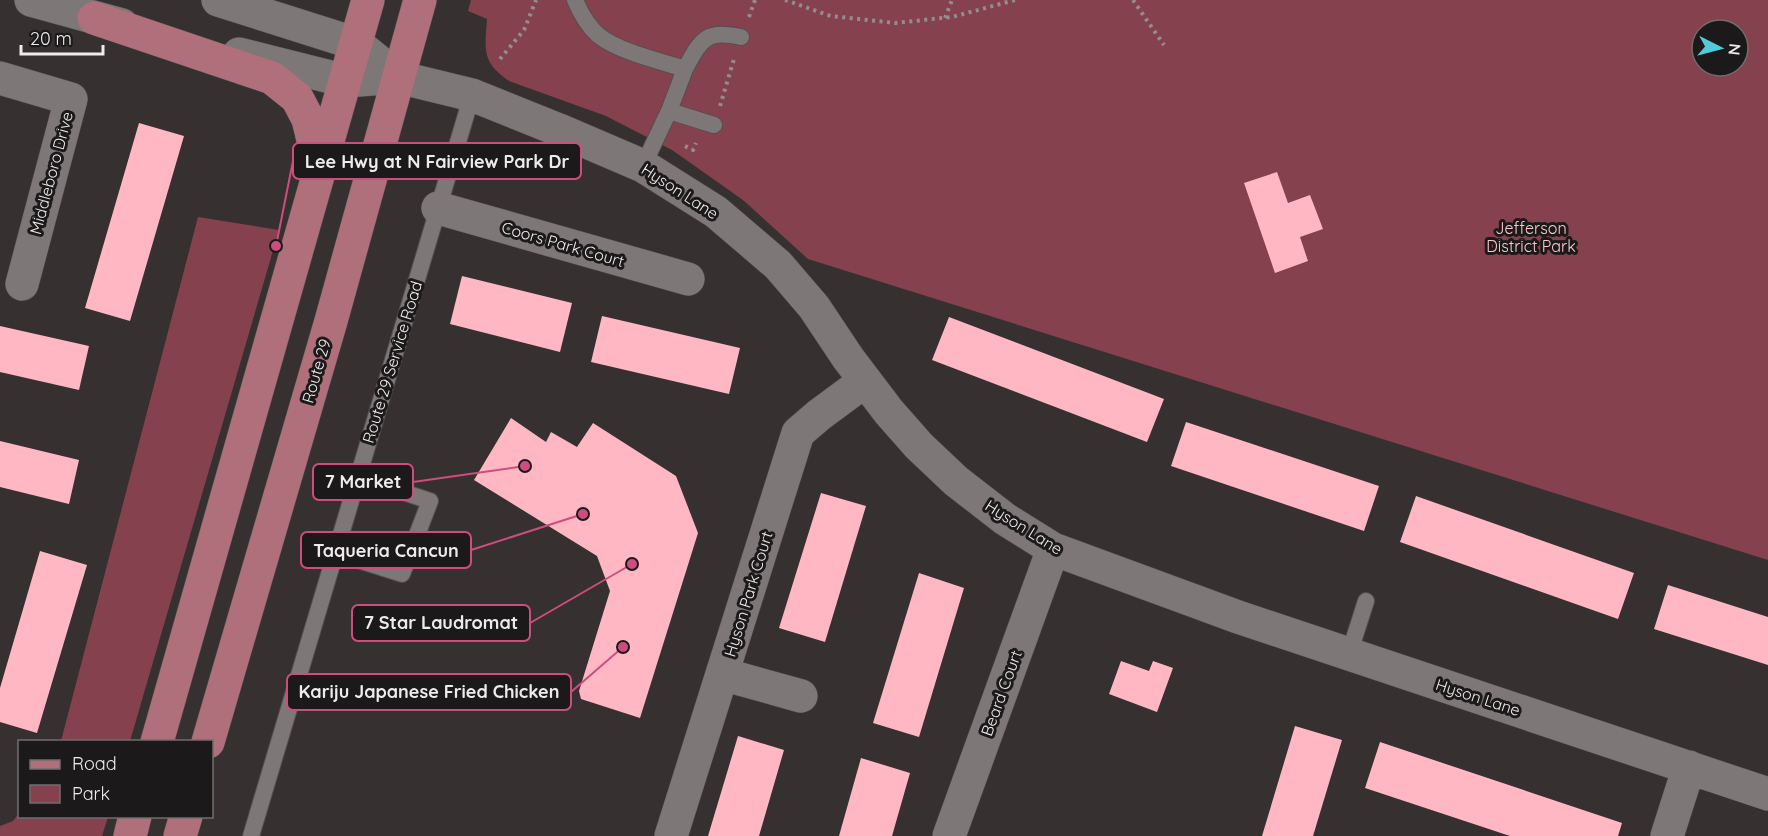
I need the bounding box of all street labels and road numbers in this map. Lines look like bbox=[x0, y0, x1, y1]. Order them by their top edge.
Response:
street label: Middleboro Drive bbox=[25, 109, 77, 237]
street label: Hyson Lane bbox=[638, 159, 722, 223]
street label: Coors Park Court bbox=[499, 217, 627, 271]
street label: Route 29 Service Road bbox=[358, 278, 426, 446]
street label: Route 29 bbox=[297, 336, 335, 405]
street label: Hyson Lane bbox=[981, 495, 1067, 559]
street label: Hyson Park Court bbox=[719, 529, 777, 659]
street label: Beard Court bbox=[976, 647, 1026, 739]
street label: Hyson Lane bbox=[1433, 674, 1523, 720]

